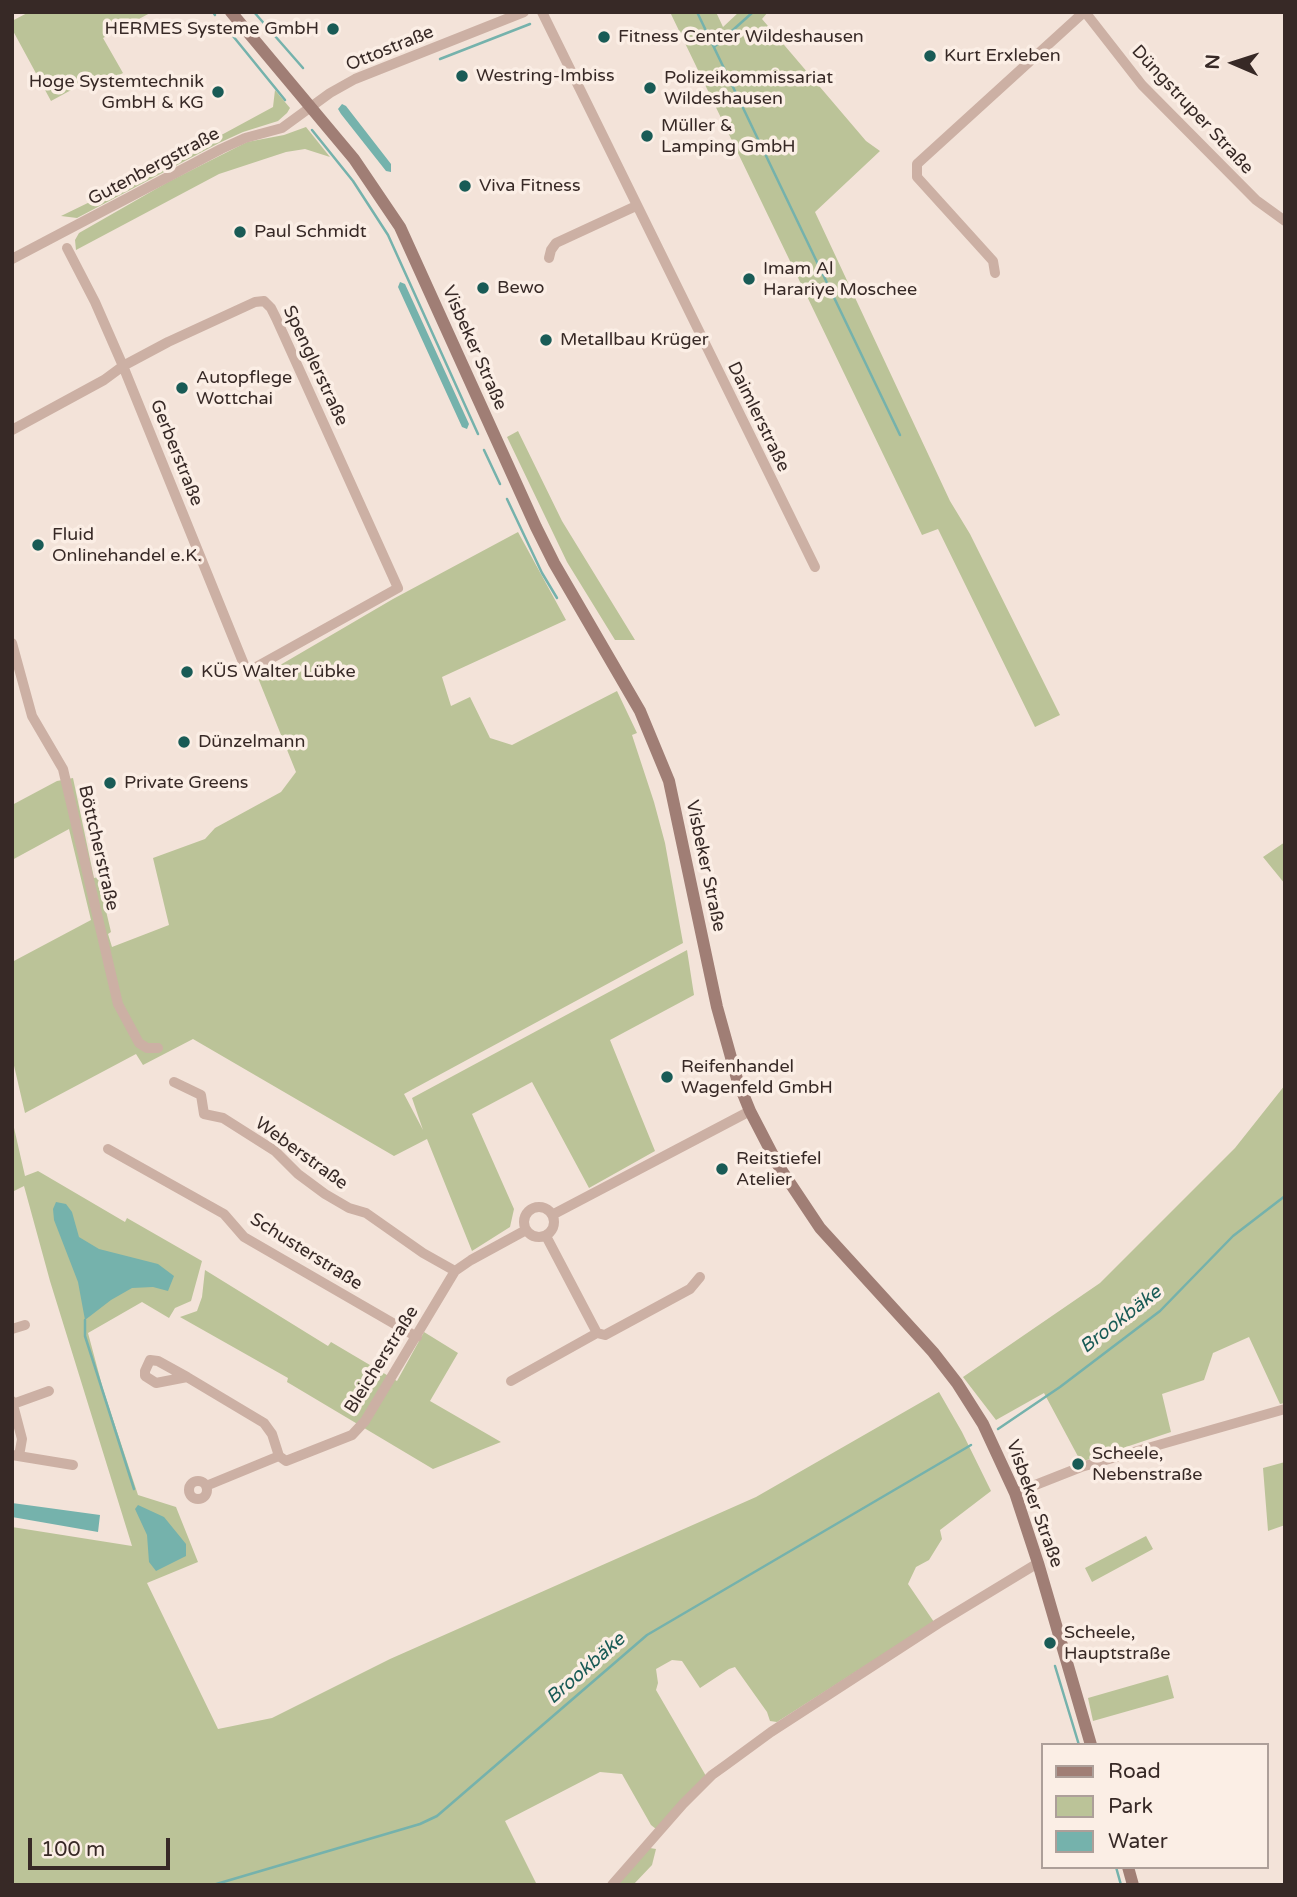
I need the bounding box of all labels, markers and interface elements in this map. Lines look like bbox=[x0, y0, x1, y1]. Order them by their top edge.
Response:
place label: HERMES Systeme GmbH bbox=[105, 18, 319, 40]
marker: HERMES Systeme GmbH bbox=[325, 21, 341, 37]
street label: Ottostraße bbox=[343, 22, 437, 76]
place label: Fitness Center Wildeshausen bbox=[618, 26, 864, 48]
north arrow bbox=[1199, 28, 1269, 98]
marker: Fitness Center Wildeshausen bbox=[596, 29, 612, 45]
street label: Düngstruper Straße bbox=[1127, 41, 1257, 179]
place label: Kurt Erxleben bbox=[944, 45, 1061, 67]
marker: Kurt Erxleben bbox=[922, 48, 938, 64]
text: N bbox=[1202, 54, 1224, 70]
place label: Westring-Imbiss bbox=[476, 65, 615, 87]
place label: Polizeikommissariat Wildeshausen bbox=[664, 67, 833, 110]
marker: Westring-Imbiss bbox=[454, 68, 470, 84]
place label: Hoge Systemtechnik GmbH & KG bbox=[29, 71, 204, 114]
marker: Polizeikommissariat Wildeshausen bbox=[642, 80, 658, 96]
marker: Hoge Systemtechnik GmbH & KG bbox=[210, 84, 226, 100]
place label: Müller & Lamping GmbH bbox=[661, 115, 796, 158]
street label: Gutenbergstraße bbox=[85, 123, 223, 211]
marker: Müller & Lamping GmbH bbox=[639, 128, 655, 144]
place label: Viva Fitness bbox=[479, 175, 581, 197]
marker: Viva Fitness bbox=[457, 178, 473, 194]
place label: Paul Schmidt bbox=[254, 221, 367, 243]
marker: Paul Schmidt bbox=[232, 224, 248, 240]
place label: Imam Al Harariye Moschee bbox=[763, 258, 917, 300]
marker: Imam Al Harariye Moschee bbox=[741, 271, 757, 287]
place label: Bewo bbox=[497, 277, 545, 299]
marker: Bewo bbox=[475, 280, 491, 296]
street label: Visbeker Straße bbox=[437, 282, 511, 414]
street label: Spenglerstraße bbox=[278, 303, 352, 429]
place label: Metallbau Krüger bbox=[560, 329, 709, 351]
marker: Metallbau Krüger bbox=[538, 332, 554, 348]
street label: Daimlerstraße bbox=[722, 359, 794, 475]
place label: Autopflege Wottchai bbox=[196, 367, 292, 410]
marker: Autopflege Wottchai bbox=[174, 380, 190, 396]
street label: Gerberstraße bbox=[145, 397, 207, 509]
place label: Fluid Onlinehandel e.K. bbox=[52, 524, 202, 566]
marker: Fluid Onlinehandel e.K. bbox=[30, 537, 46, 553]
place label: KÜS Walter Lübke bbox=[201, 661, 356, 683]
marker: KÜS Walter Lübke bbox=[179, 664, 195, 680]
place label: Dünzelmann bbox=[198, 731, 305, 753]
marker: Dünzelmann bbox=[176, 734, 192, 750]
place label: Private Greens bbox=[124, 772, 249, 794]
marker: Private Greens bbox=[102, 775, 118, 791]
street label: Böttcherstraße bbox=[73, 783, 123, 913]
street label: Visbeker Straße bbox=[680, 798, 730, 934]
place label: Reifenhandel Wagenfeld GmbH bbox=[681, 1056, 833, 1098]
marker: Reifenhandel Wagenfeld GmbH bbox=[659, 1069, 675, 1085]
street label: Weberstraße bbox=[250, 1113, 352, 1195]
place label: Reitstiefel Atelier bbox=[736, 1148, 821, 1190]
marker: Reitstiefel Atelier bbox=[714, 1161, 730, 1177]
street label: Schusterstraße bbox=[246, 1209, 366, 1295]
water label: Brookbäke bbox=[1076, 1281, 1166, 1359]
street label: Bleicherstraße bbox=[340, 1302, 424, 1418]
street label: Visbeker Straße bbox=[1001, 1437, 1067, 1571]
place label: Scheele, Nebenstraße bbox=[1092, 1443, 1202, 1486]
marker: Scheele, Nebenstraße bbox=[1070, 1456, 1086, 1472]
place label: Scheele, Hauptstraße bbox=[1064, 1622, 1170, 1664]
water label: Brookbäke bbox=[542, 1629, 630, 1709]
marker: Scheele, Hauptstraße bbox=[1042, 1635, 1058, 1651]
legend bbox=[1042, 1743, 1269, 1869]
text: Road bbox=[1108, 1759, 1161, 1784]
text: Park bbox=[1108, 1794, 1153, 1819]
scale bar bbox=[32, 1824, 173, 1868]
text: Water bbox=[1108, 1829, 1168, 1854]
text: 100 m bbox=[41, 1837, 105, 1862]

